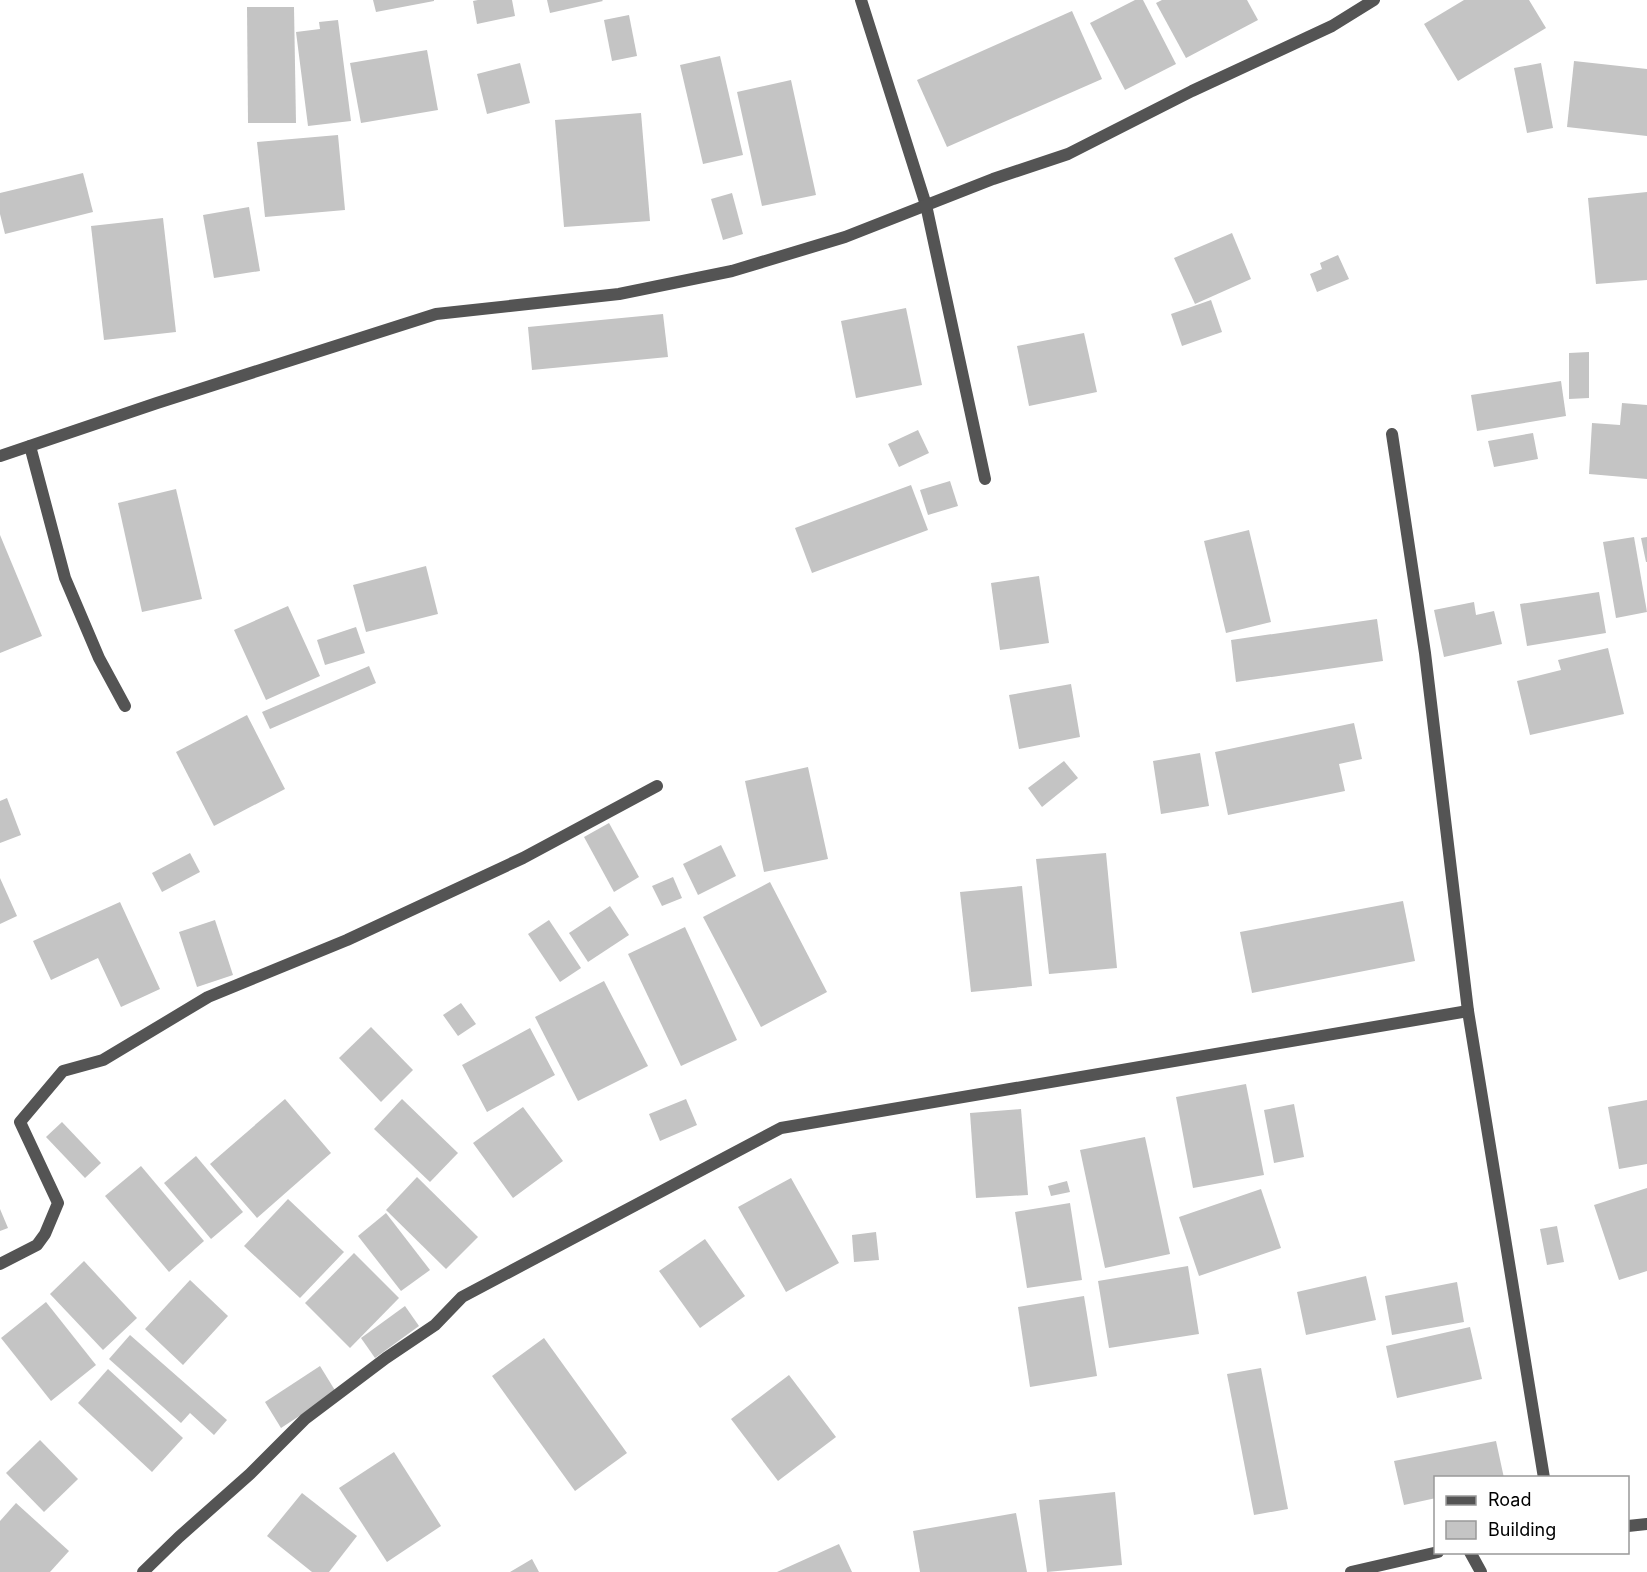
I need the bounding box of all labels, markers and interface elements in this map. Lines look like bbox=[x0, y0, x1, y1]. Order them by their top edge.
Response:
legend bbox=[1434, 1476, 1629, 1554]
text: Road bbox=[1488, 1489, 1531, 1510]
text: Building bbox=[1488, 1519, 1556, 1540]

